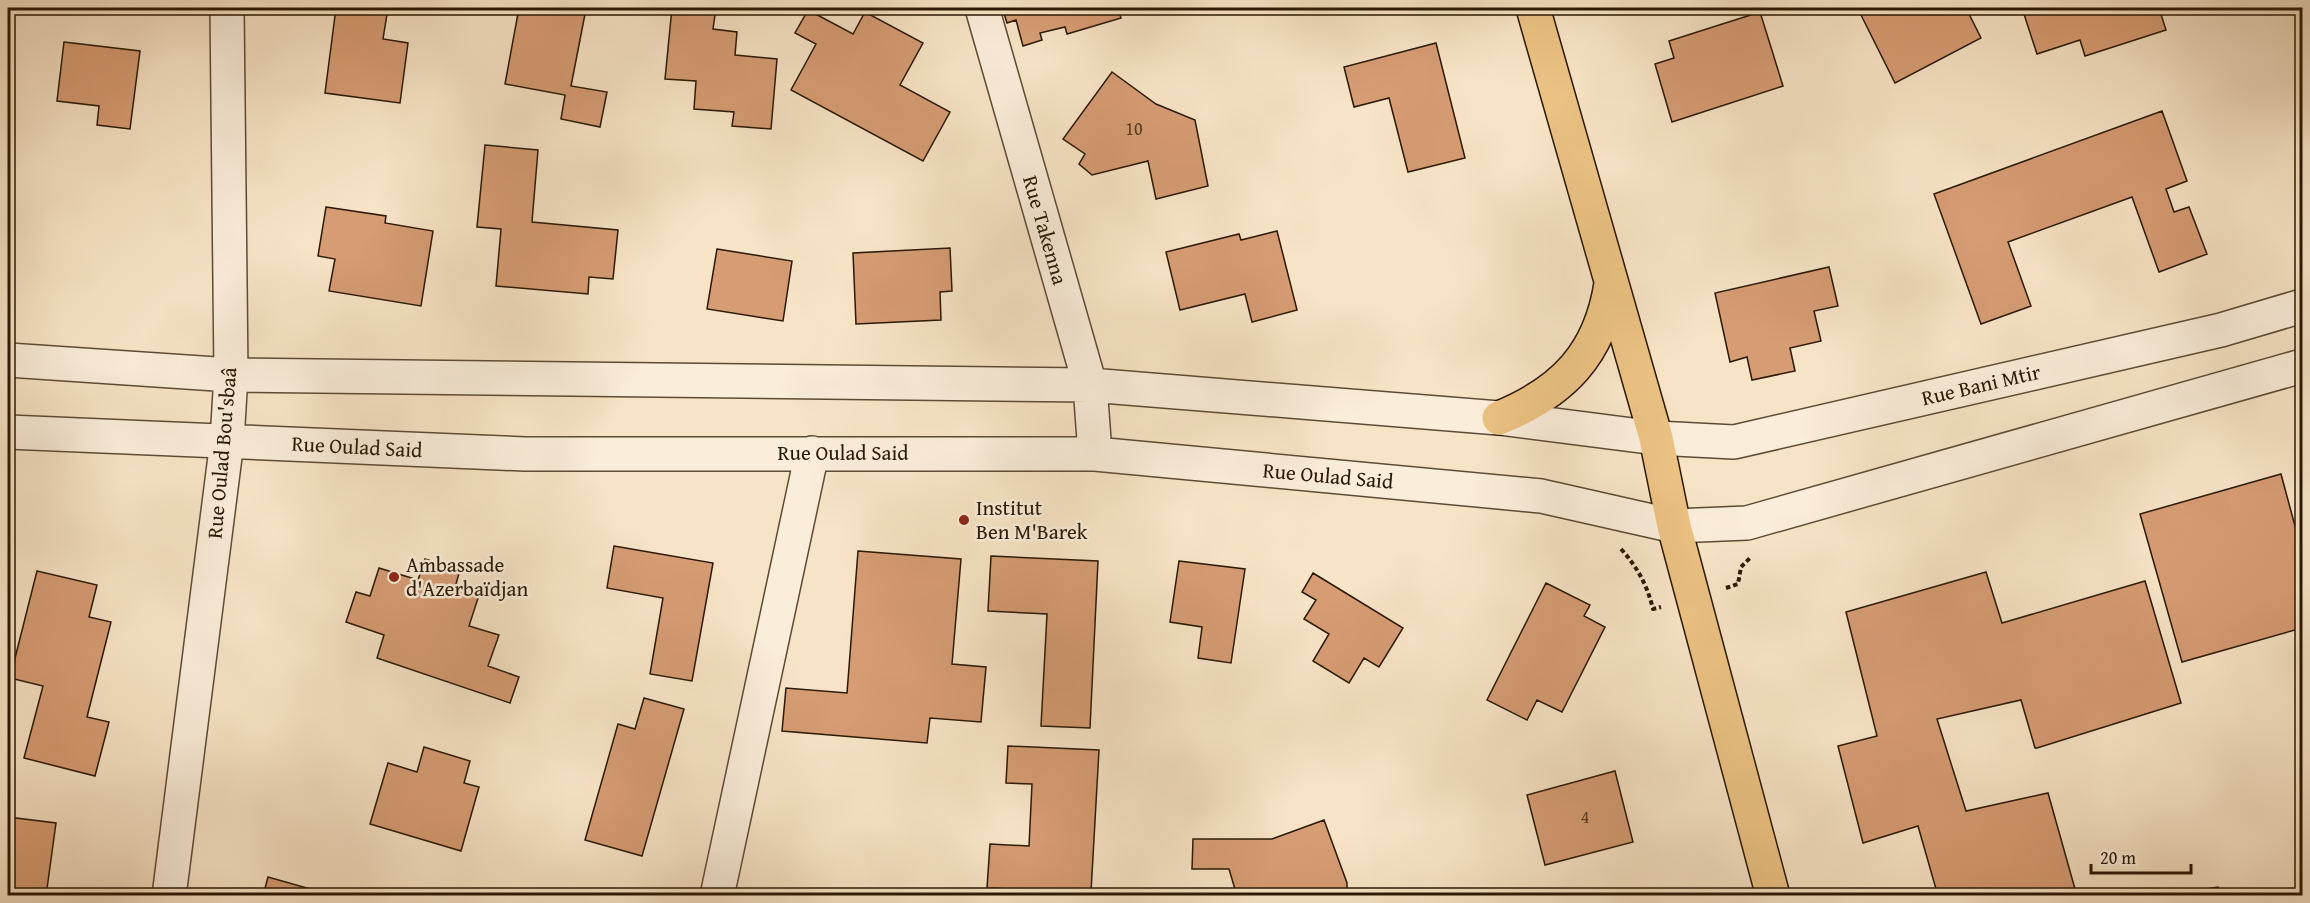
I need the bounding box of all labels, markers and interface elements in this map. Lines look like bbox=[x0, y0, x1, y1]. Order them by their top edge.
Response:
house number: 10 bbox=[1125, 115, 1143, 142]
street label: Rue Takenna bbox=[1015, 172, 1076, 288]
street label: Rue Bani Mtir bbox=[1918, 356, 2044, 413]
street label: Rue Oulad Bou'sbaâ bbox=[199, 366, 244, 540]
street label: Rue Oulad Said bbox=[291, 428, 424, 465]
street label: Rue Oulad Said bbox=[778, 437, 909, 468]
street label: Rue Oulad Said bbox=[1261, 454, 1395, 497]
place label: Institut Ben M'Barek bbox=[976, 492, 1088, 547]
marker: Institut Ben M'Barek bbox=[957, 513, 971, 527]
place label: Ambassade d'Azerbaïdjan bbox=[406, 549, 529, 604]
marker: Ambassade d'Azerbaïdjan bbox=[387, 570, 401, 584]
house number: 4 bbox=[1581, 803, 1589, 830]
scale bar bbox=[2091, 837, 2192, 875]
text: 20 m bbox=[2100, 844, 2136, 871]

